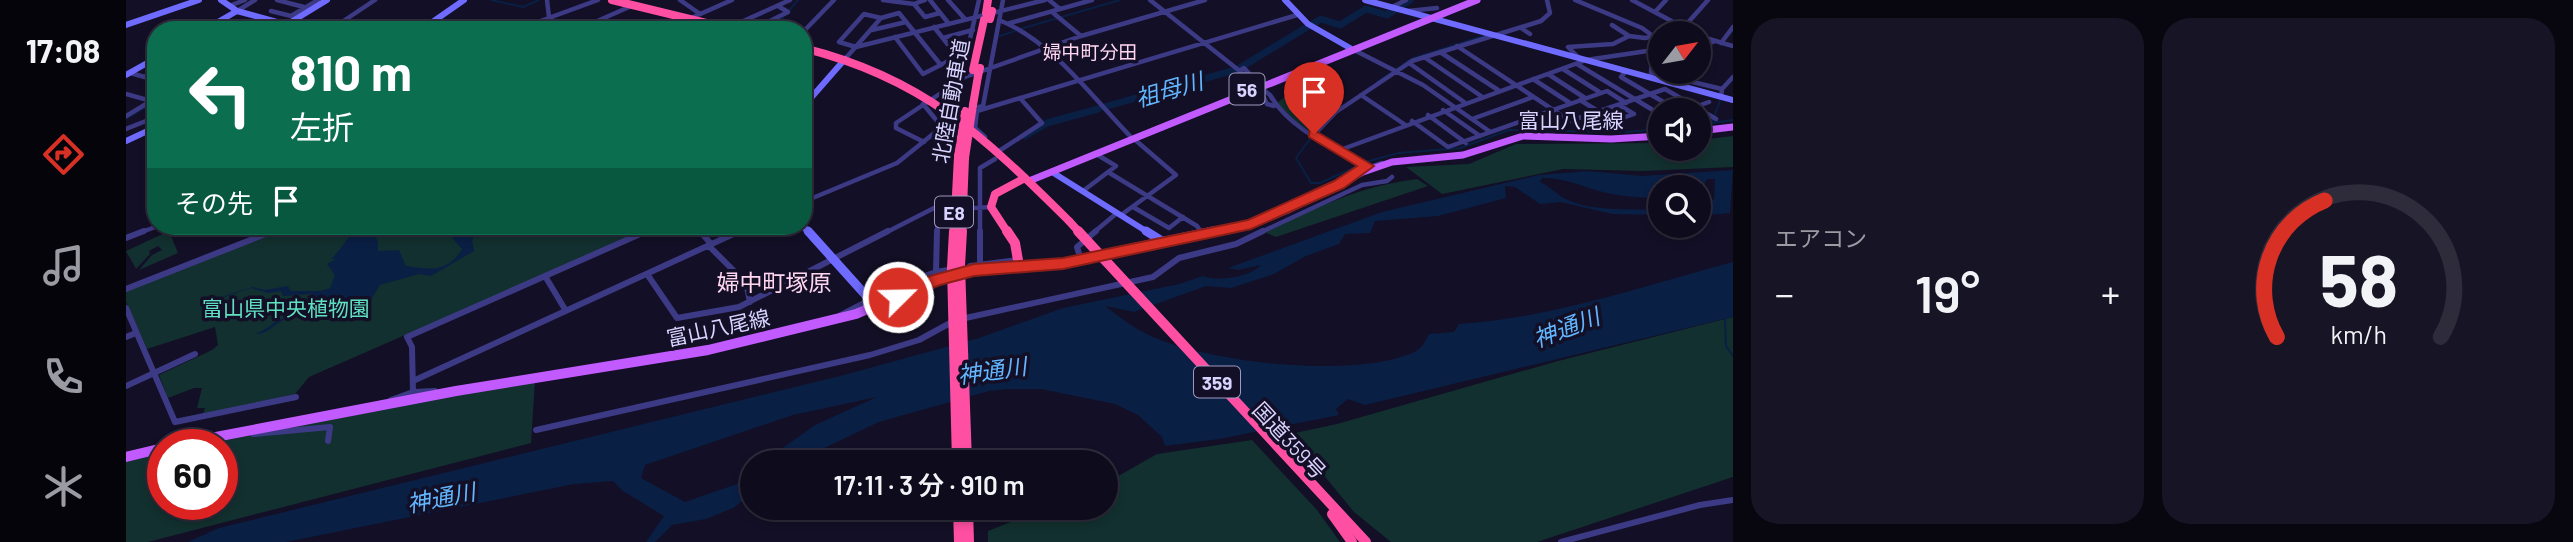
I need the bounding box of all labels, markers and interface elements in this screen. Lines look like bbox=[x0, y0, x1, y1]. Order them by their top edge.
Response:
north arrow bbox=[1648, 21, 1712, 84]
map controls bbox=[1648, 21, 1711, 238]
text: 17:08 bbox=[26, 31, 100, 69]
street label: 北陸自動車道 bbox=[927, 37, 973, 165]
district label: 婦中町分田 bbox=[1042, 40, 1138, 63]
text: 810 m bbox=[290, 42, 412, 101]
icon: left bbox=[175, 49, 266, 140]
pin bbox=[1284, 62, 1344, 134]
water label: 祖母川 bbox=[1132, 65, 1209, 112]
icon: arrive bbox=[1295, 73, 1333, 111]
road number: 56 bbox=[1230, 74, 1264, 104]
button: sound bbox=[1648, 98, 1711, 161]
text: 左折 bbox=[290, 107, 354, 145]
street label: 富山八尾線 bbox=[1519, 107, 1624, 132]
icon: directions bbox=[39, 130, 88, 179]
button: search bbox=[1648, 175, 1711, 238]
icon: arrive bbox=[267, 182, 305, 220]
text: その先 bbox=[175, 187, 253, 218]
road number: E8 bbox=[935, 196, 973, 228]
text: エアコン bbox=[1775, 224, 1867, 252]
text: 58 bbox=[2319, 234, 2398, 322]
icon: music bbox=[39, 241, 88, 290]
position arrow bbox=[861, 260, 935, 334]
text: 19° bbox=[1915, 261, 1980, 323]
district label: 婦中町塚原 bbox=[717, 268, 832, 296]
text: − bbox=[1775, 270, 1794, 316]
text: + bbox=[2101, 270, 2120, 316]
park label: 富山県中央植物園 bbox=[202, 295, 370, 320]
water label: 神通川 bbox=[1529, 300, 1606, 352]
street label: 富山八尾線 bbox=[664, 304, 772, 350]
text: km/h bbox=[2330, 319, 2387, 349]
water label: 神通川 bbox=[956, 351, 1031, 389]
icon: phone bbox=[39, 352, 88, 401]
road number: 359 bbox=[1194, 366, 1240, 398]
street label: 国道359号 bbox=[1248, 397, 1332, 483]
speed limit sign: 60 bbox=[147, 429, 238, 520]
icon: climate bbox=[39, 462, 88, 511]
text: 17:11 · 3 分 · 910 m bbox=[833, 469, 1025, 500]
water label: 神通川 bbox=[404, 476, 480, 517]

